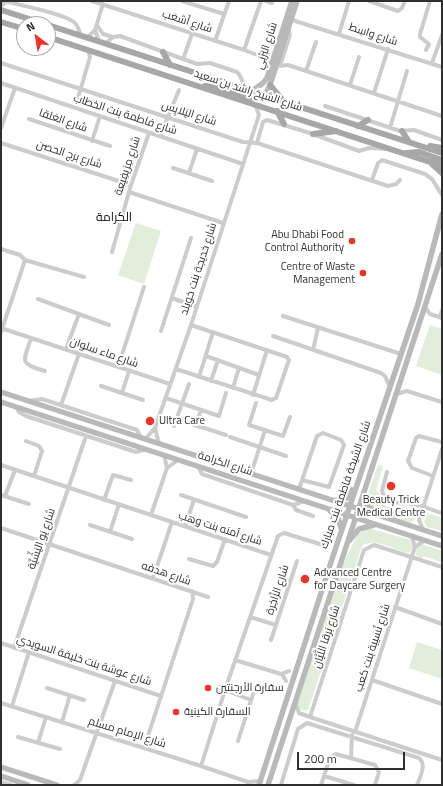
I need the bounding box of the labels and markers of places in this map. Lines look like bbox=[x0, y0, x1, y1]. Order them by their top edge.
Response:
place label: Abu Dhabi Food Control Authority bbox=[265, 228, 344, 254]
marker: Abu Dhabi Food Control Authority bbox=[347, 236, 357, 246]
place label: Centre of Waste Management bbox=[281, 260, 355, 286]
marker: Centre of Waste Management bbox=[358, 268, 368, 278]
place label: Ultra Care bbox=[159, 414, 205, 428]
marker: Ultra Care bbox=[144, 415, 156, 427]
marker: Beauty Trick Medical Centre bbox=[385, 480, 397, 492]
place label: Beauty Trick Medical Centre bbox=[357, 493, 425, 519]
place label: Advanced Centre for Daycare Surgery bbox=[314, 566, 405, 592]
marker: Advanced Centre for Daycare Surgery bbox=[299, 573, 311, 585]
place label: سفارة الأرجنتين bbox=[216, 681, 284, 695]
marker: سفارة الأرجنتين bbox=[203, 683, 213, 693]
place label: السفارة الكينية bbox=[184, 705, 251, 719]
marker: السفارة الكينية bbox=[171, 707, 181, 717]

